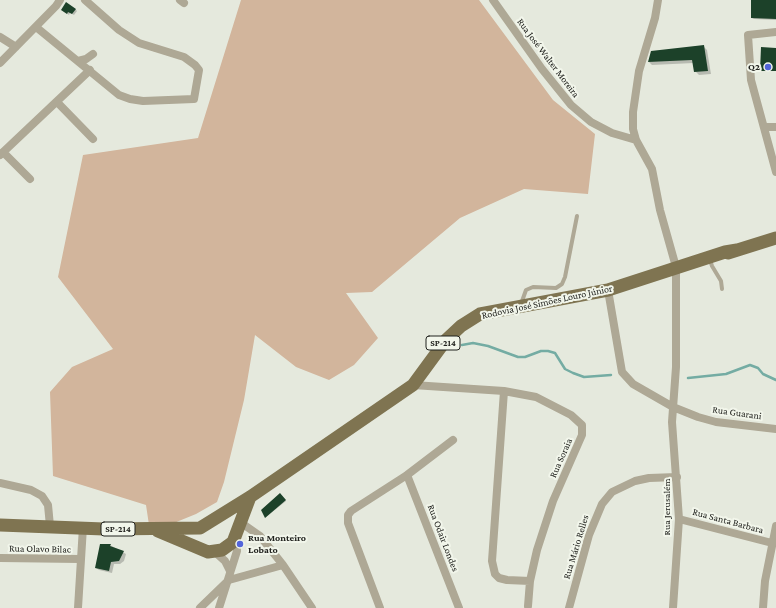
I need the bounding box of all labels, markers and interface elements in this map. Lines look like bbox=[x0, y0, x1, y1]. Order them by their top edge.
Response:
street label: Rua José Walter Moreira bbox=[514, 16, 582, 100]
place label: Q2 bbox=[748, 61, 760, 73]
marker: Q2 bbox=[763, 62, 773, 72]
street label: Rodovia José Simões Louro Júnior bbox=[481, 282, 613, 322]
road number: SP-214 bbox=[426, 336, 460, 350]
street label: Rua Guarani bbox=[712, 404, 762, 422]
street label: Rua Soraia bbox=[547, 436, 575, 480]
street label: Rua Jerusalém bbox=[661, 478, 673, 536]
street label: Rua Odair Londes bbox=[425, 503, 461, 573]
street label: Rua Santa Barbara bbox=[691, 506, 765, 536]
street label: Rua Mário Relles bbox=[561, 513, 591, 581]
road number: SP-214 bbox=[101, 522, 135, 536]
place label: Rua Monteiro Lobato bbox=[248, 532, 306, 556]
marker: Rua Monteiro Lobato bbox=[235, 539, 245, 549]
street label: Rua Olavo Bilac bbox=[9, 542, 71, 556]

